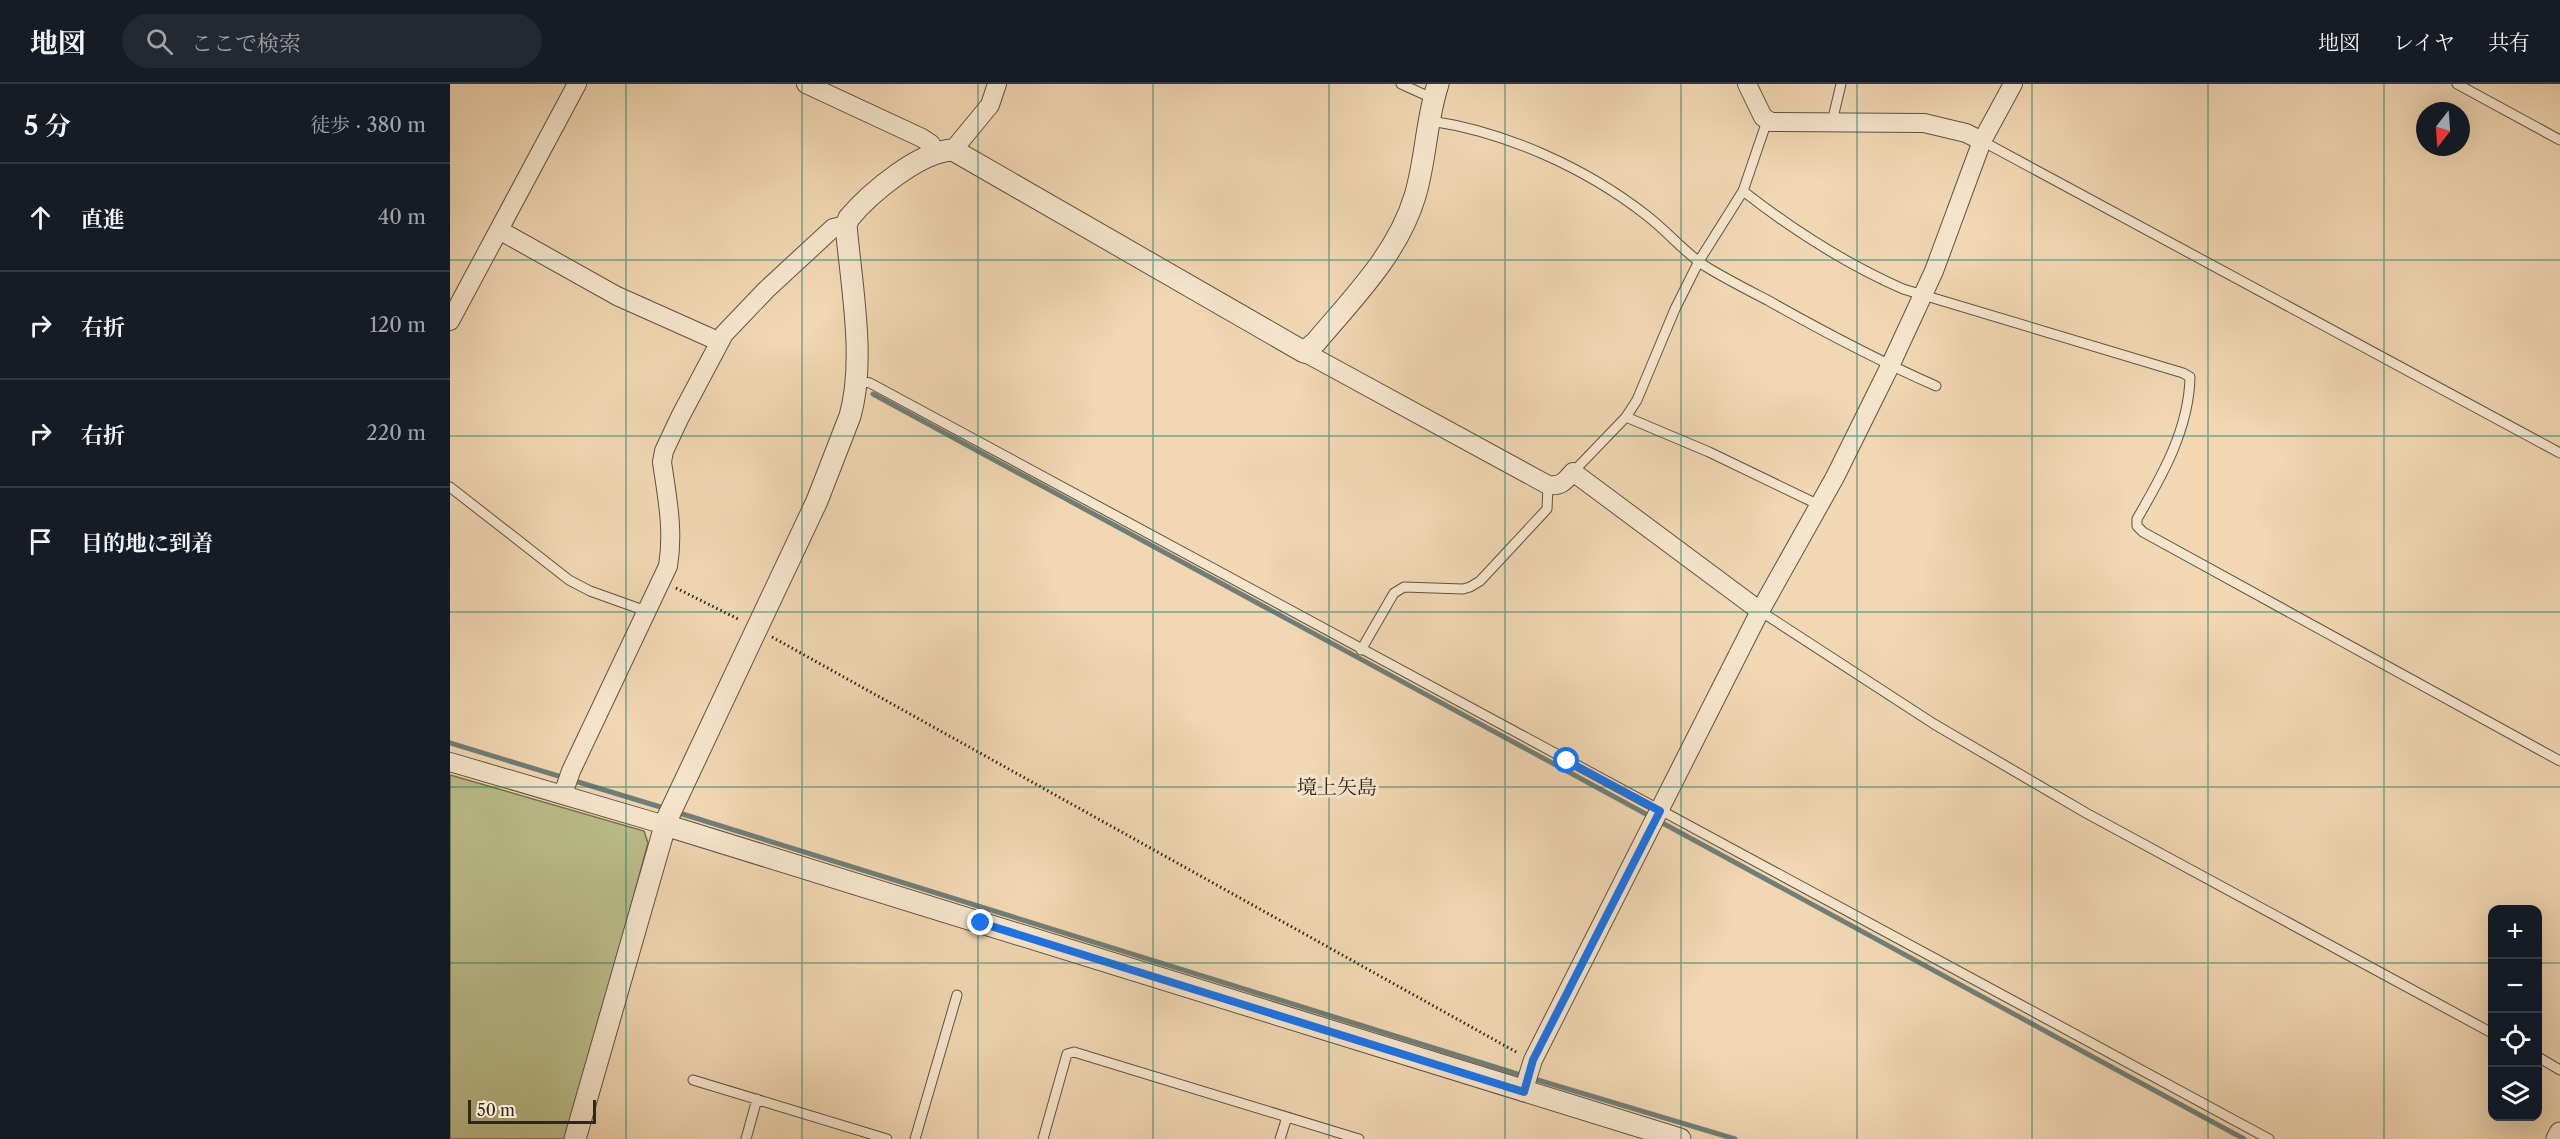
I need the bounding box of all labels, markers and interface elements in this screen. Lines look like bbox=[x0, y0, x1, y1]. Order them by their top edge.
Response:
search box bbox=[122, 14, 542, 68]
icon: search bbox=[143, 25, 176, 58]
text: 地図 bbox=[30, 26, 86, 60]
text: ここで検索 bbox=[191, 30, 301, 57]
text: 地図 bbox=[2318, 30, 2360, 55]
text: レイヤ bbox=[2393, 30, 2455, 55]
text: 共有 bbox=[2488, 30, 2530, 55]
north arrow bbox=[2416, 102, 2470, 156]
text: 5 分 bbox=[24, 110, 71, 142]
text: 徒歩 · 380 m bbox=[310, 113, 426, 137]
icon: ahead bbox=[24, 201, 57, 234]
text: 40 m bbox=[378, 205, 426, 229]
text: 直進 bbox=[81, 206, 125, 233]
icon: right bbox=[24, 309, 57, 342]
text: 120 m bbox=[369, 313, 426, 337]
text: 右折 bbox=[81, 314, 125, 341]
icon: right bbox=[24, 417, 57, 450]
text: 220 m bbox=[366, 421, 426, 445]
text: 右折 bbox=[81, 422, 125, 449]
icon: arrive bbox=[24, 525, 57, 558]
text: 目的地に到着 bbox=[81, 530, 213, 557]
route start bbox=[1553, 747, 1579, 773]
district label: 境上矢島 bbox=[1297, 775, 1377, 799]
map controls bbox=[2488, 905, 2542, 1121]
button: + bbox=[2488, 905, 2542, 959]
route end bbox=[967, 909, 993, 935]
button: − bbox=[2488, 959, 2542, 1013]
button: locate bbox=[2488, 1013, 2542, 1067]
button: layers bbox=[2488, 1067, 2542, 1121]
scale bar bbox=[468, 1097, 596, 1124]
text: 50 m bbox=[477, 1100, 515, 1120]

